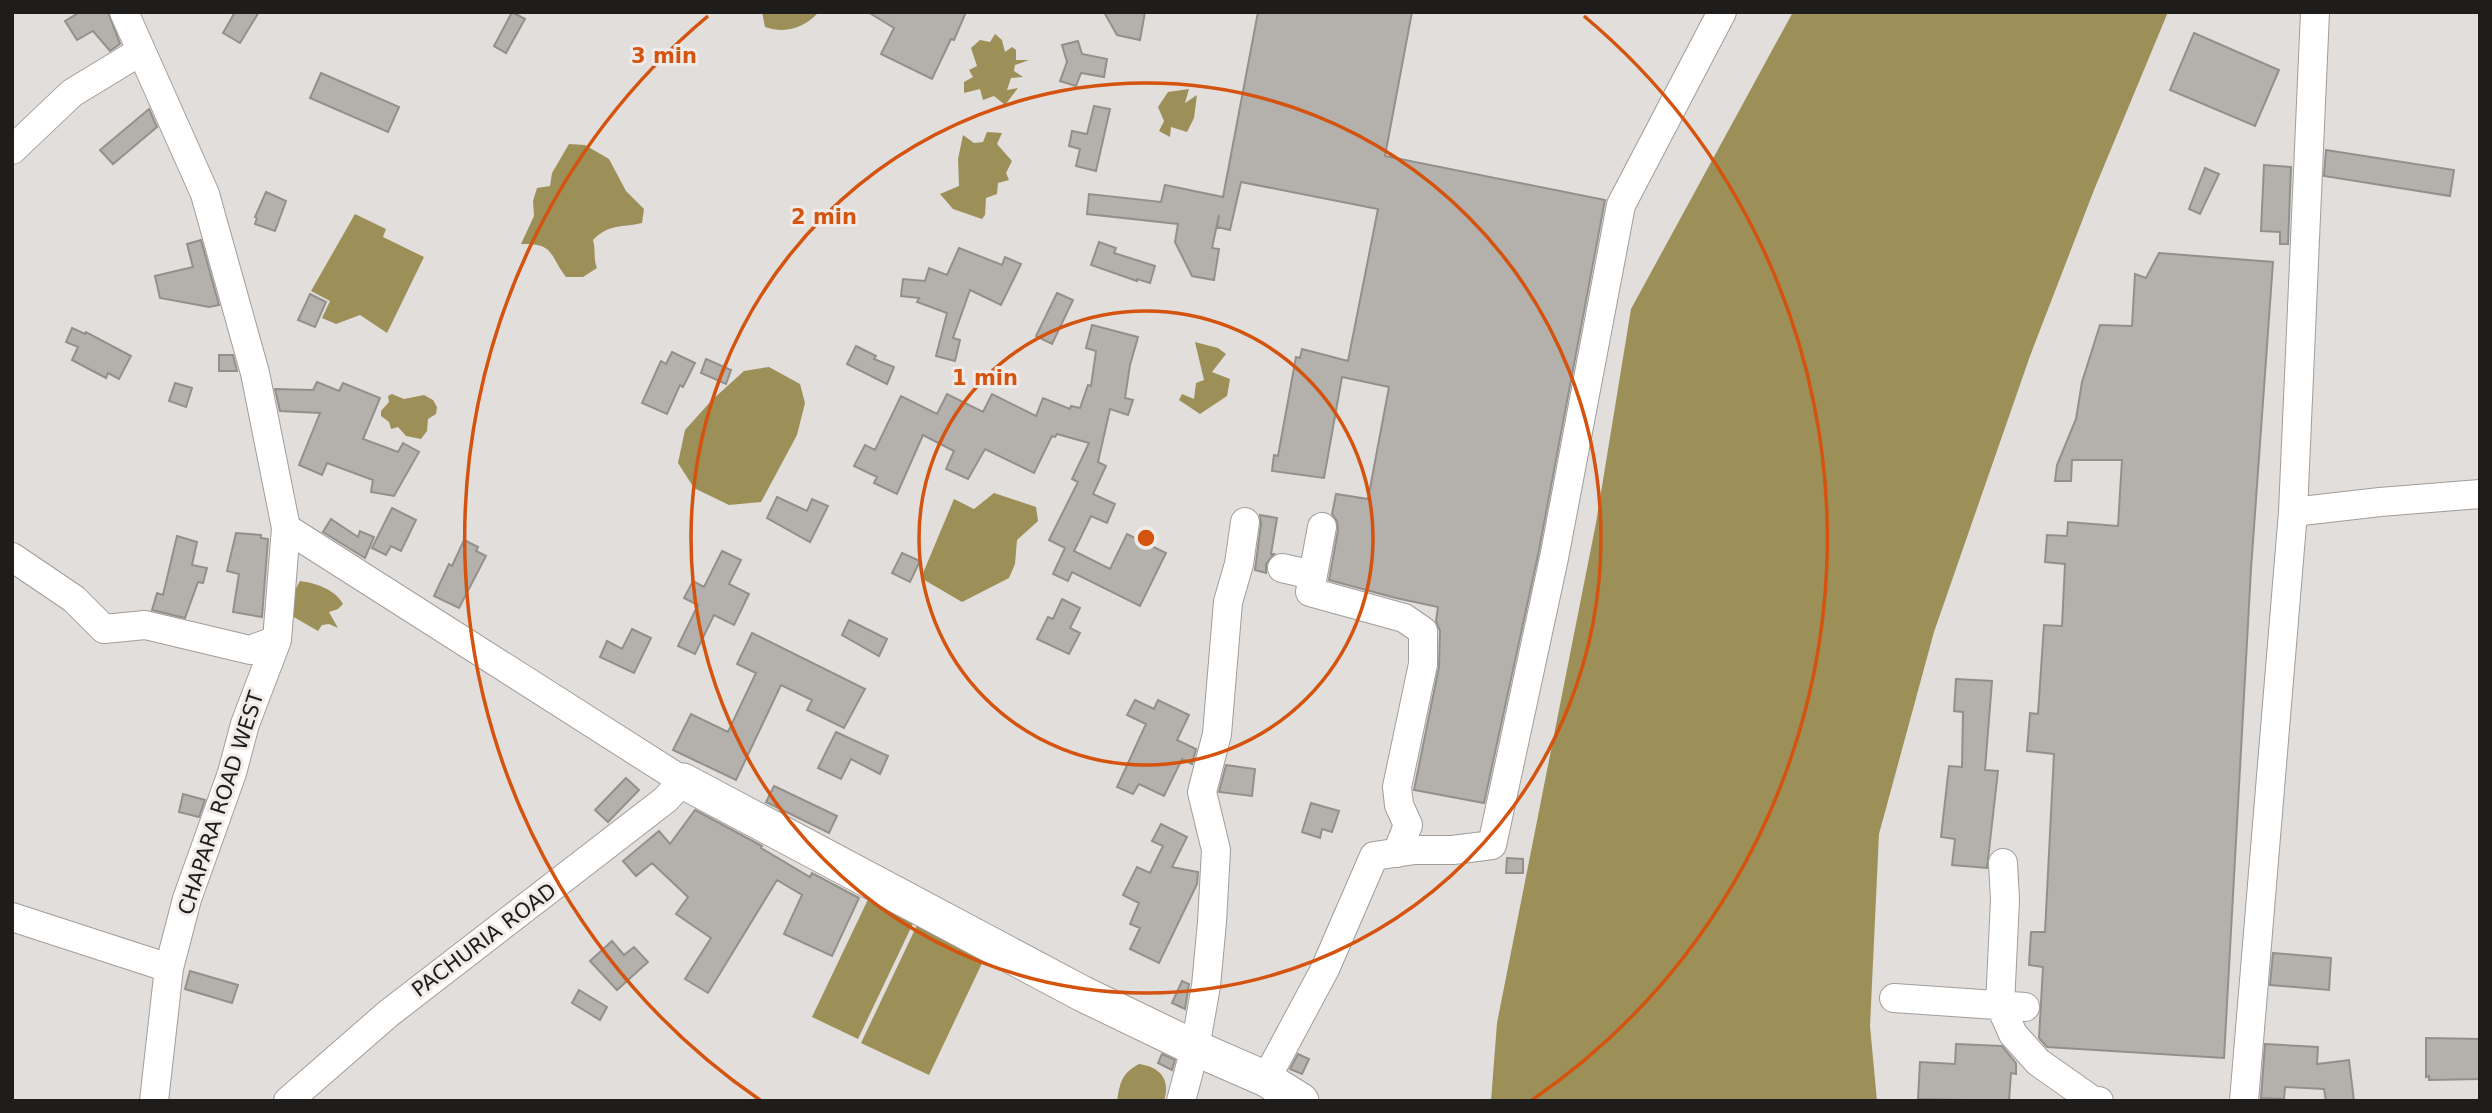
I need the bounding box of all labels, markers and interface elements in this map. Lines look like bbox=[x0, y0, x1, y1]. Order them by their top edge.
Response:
text: 3 min bbox=[631, 44, 697, 68]
text: 2 min bbox=[791, 205, 857, 229]
text: 1 min bbox=[952, 366, 1018, 390]
centre of rings bbox=[1134, 526, 1158, 550]
street label: CHAPARA ROAD WEST bbox=[174, 688, 269, 918]
street label: PACHURIA ROAD bbox=[407, 878, 561, 1002]

